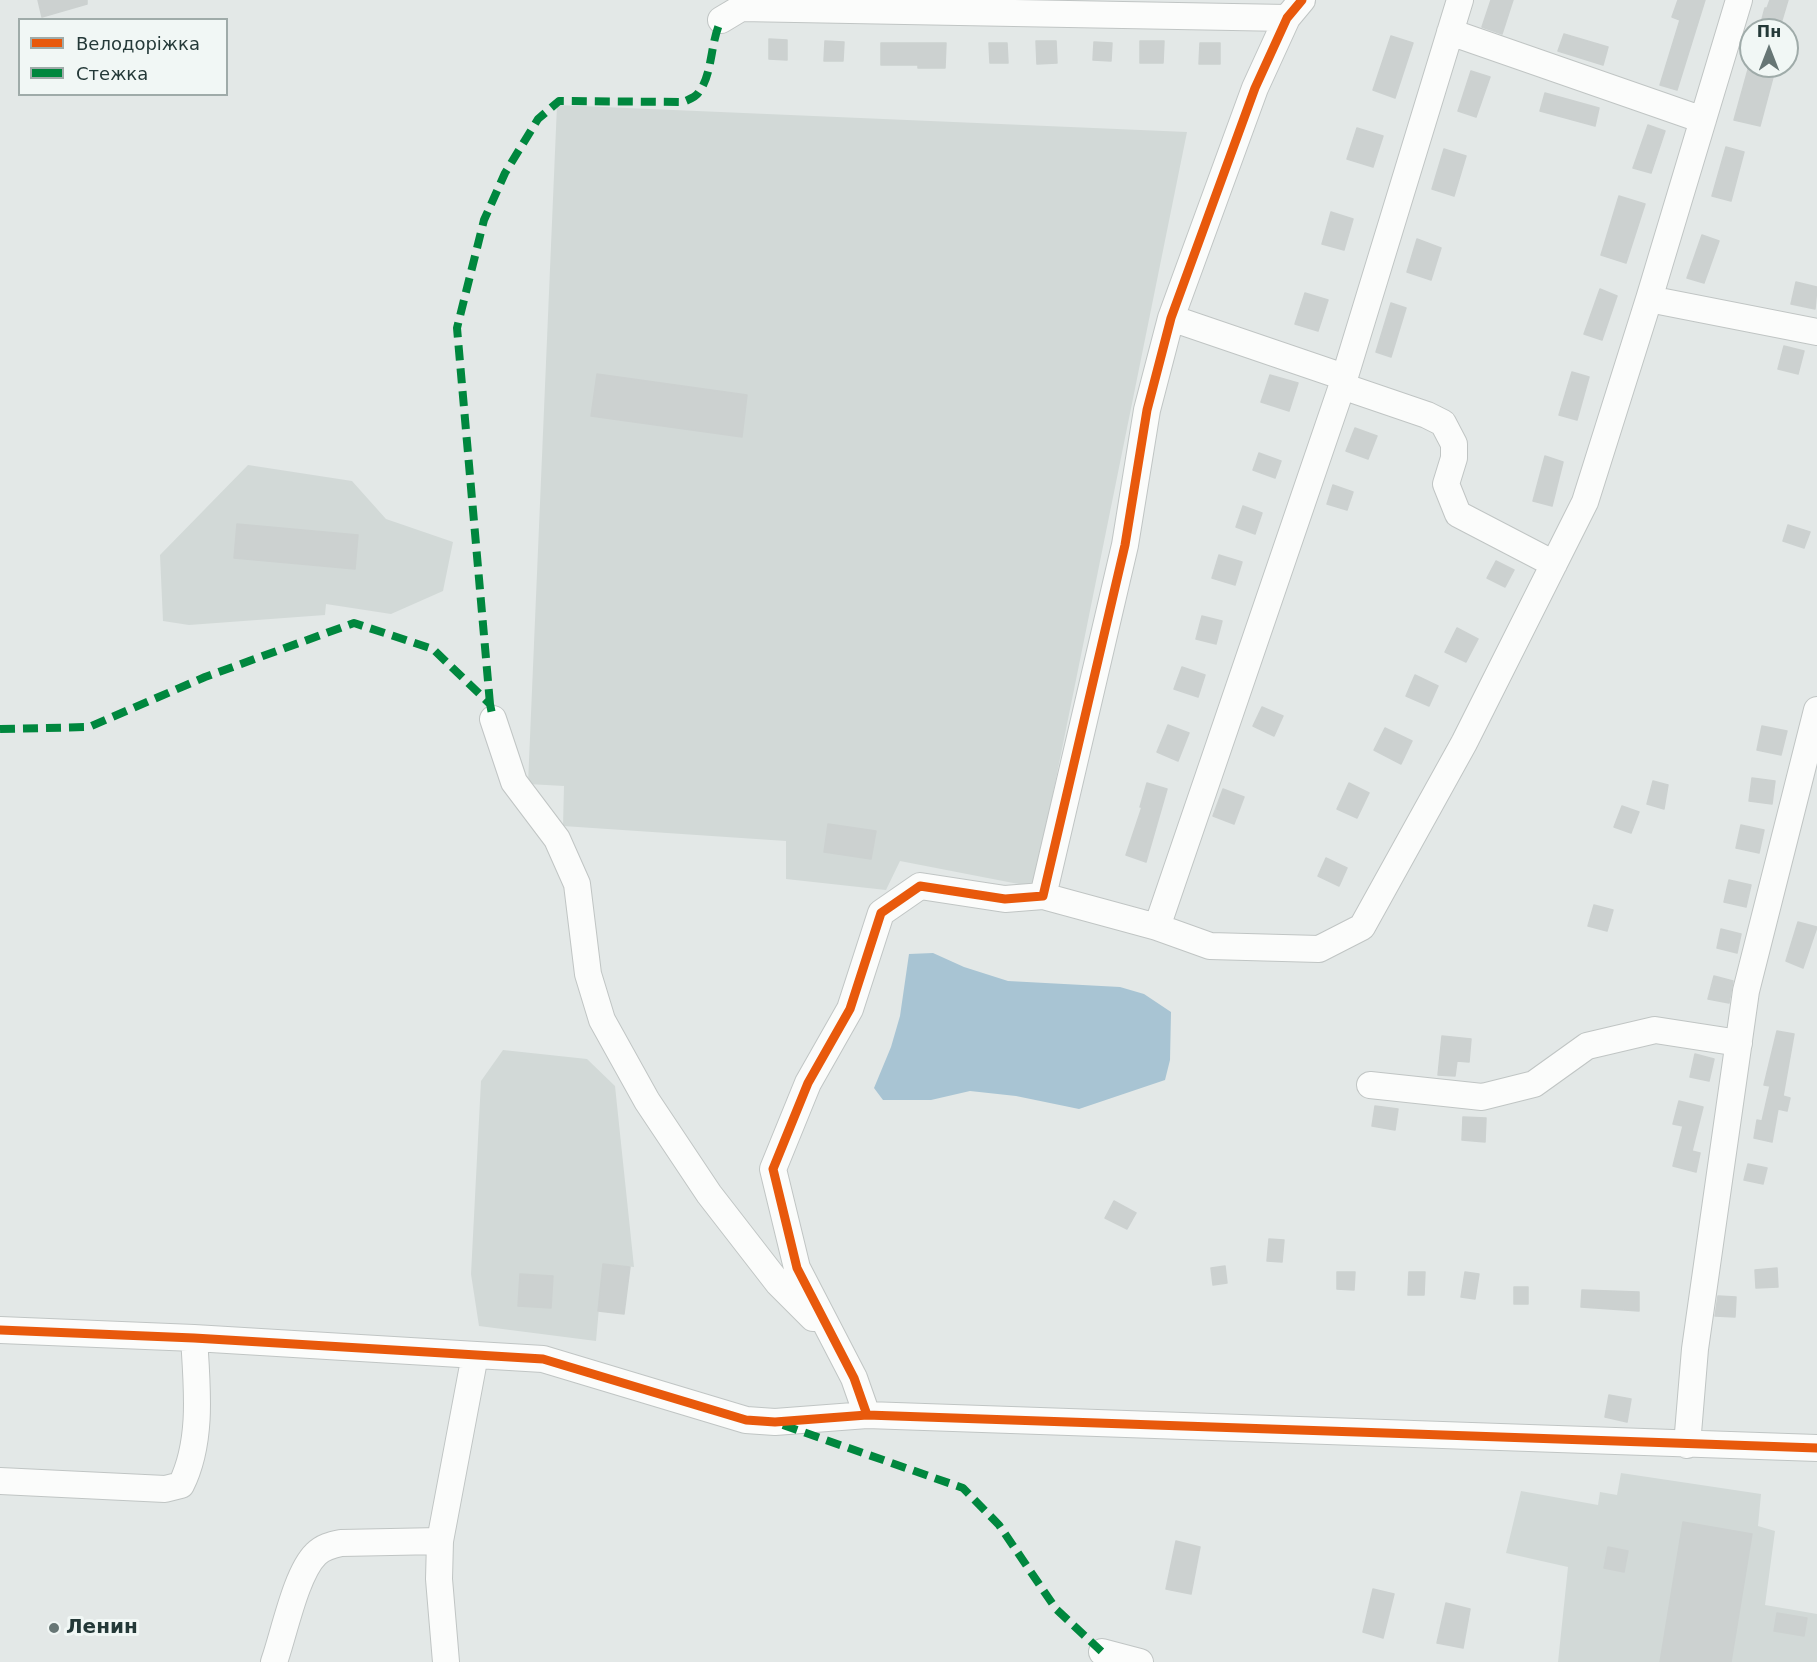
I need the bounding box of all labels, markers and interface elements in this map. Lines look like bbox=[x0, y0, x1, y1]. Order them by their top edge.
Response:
legend bbox=[18, 18, 228, 96]
north arrow bbox=[1739, 18, 1799, 78]
text: Пн bbox=[1757, 22, 1781, 41]
text: Велодоріжка bbox=[76, 33, 200, 54]
text: Стежка bbox=[76, 63, 148, 84]
place label: Ленин bbox=[66, 1616, 138, 1640]
marker: Ленин bbox=[47, 1621, 61, 1635]

